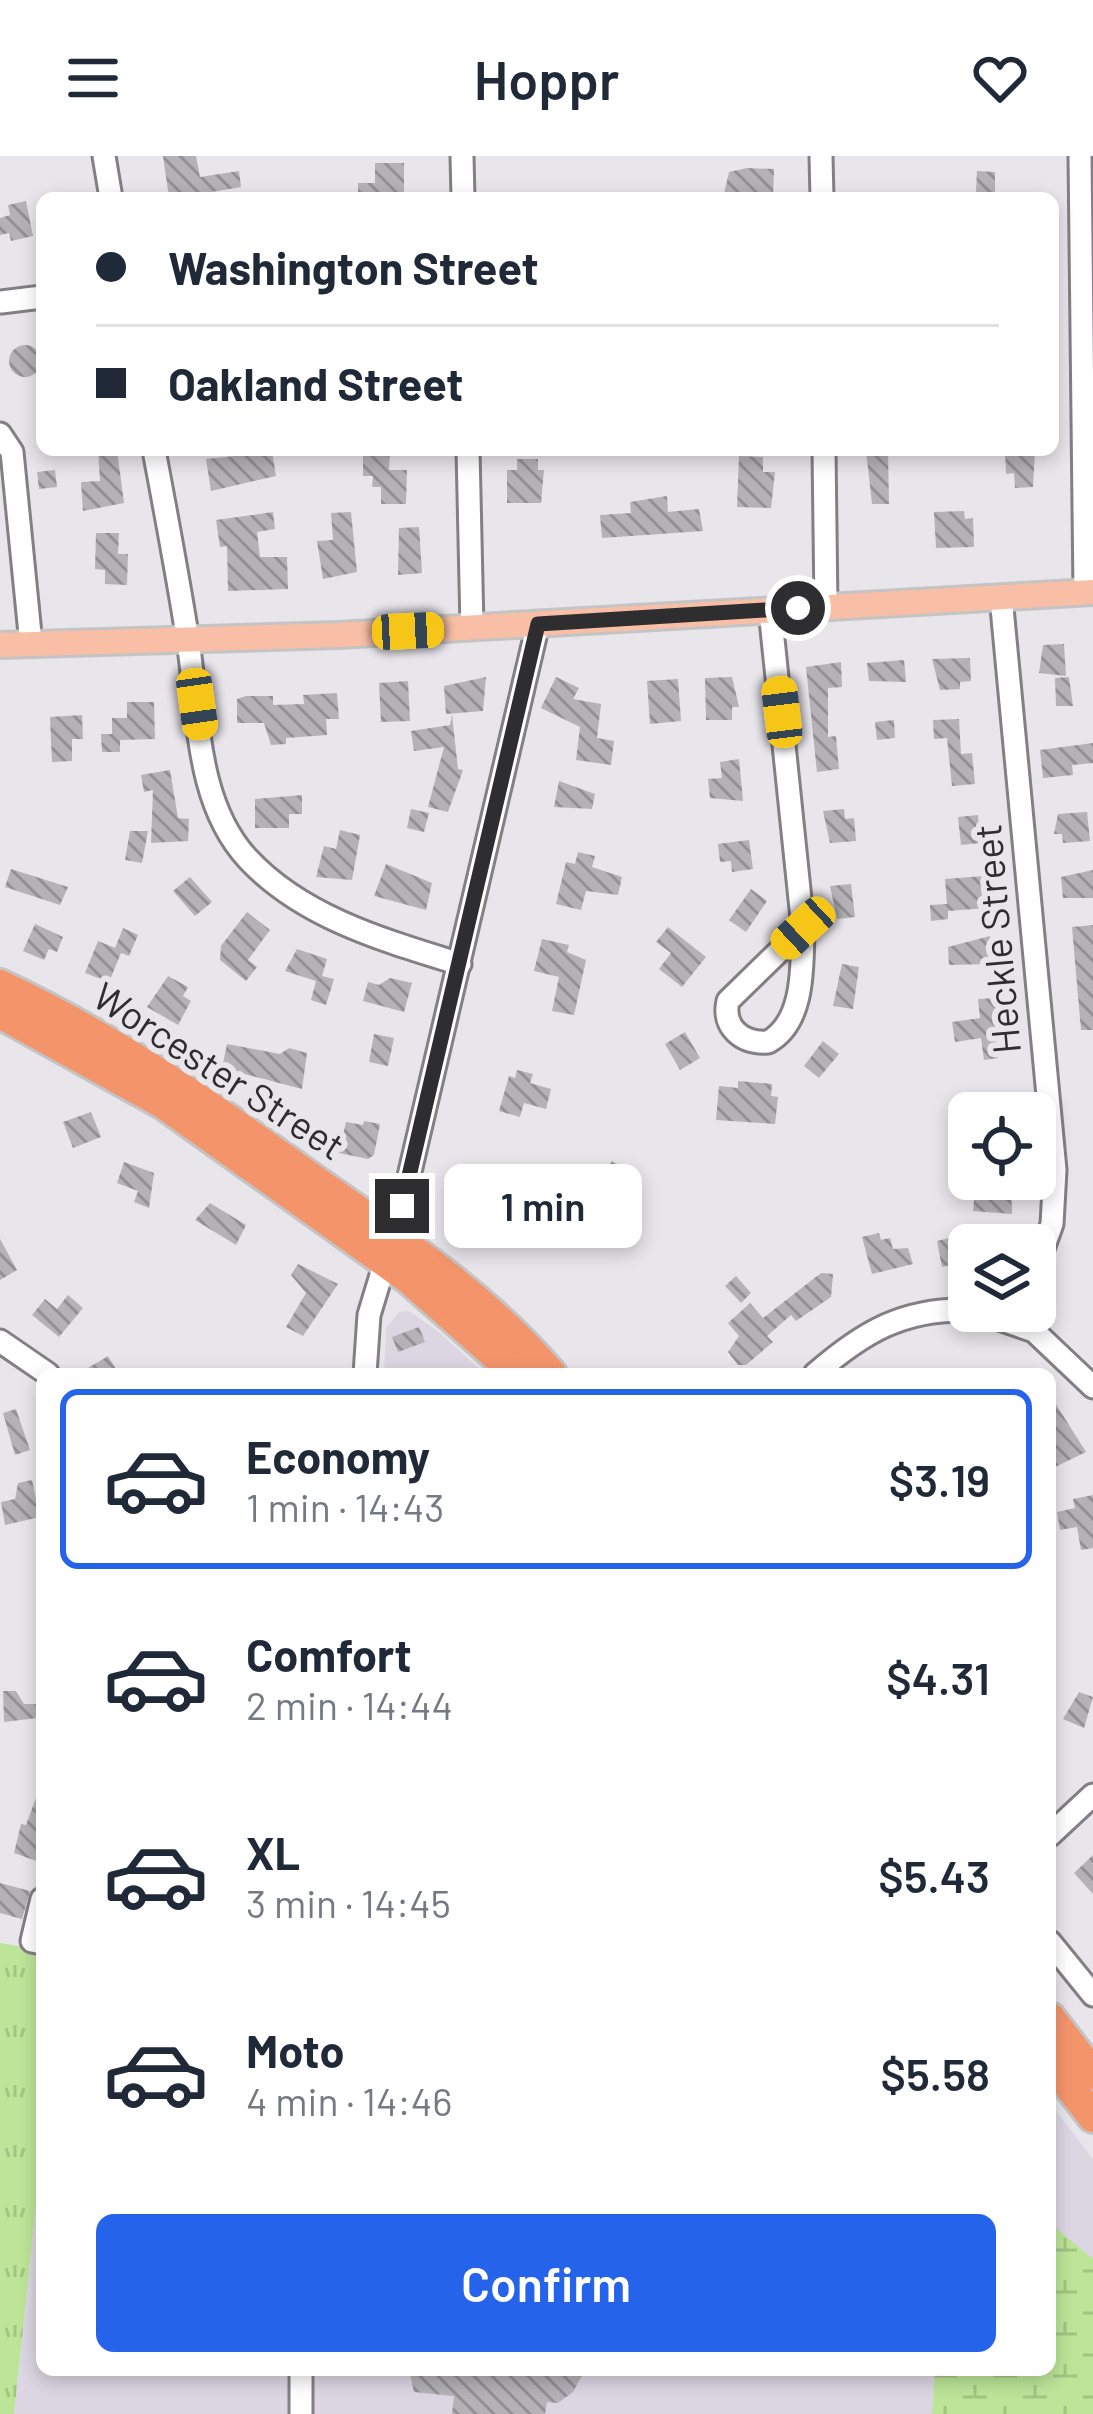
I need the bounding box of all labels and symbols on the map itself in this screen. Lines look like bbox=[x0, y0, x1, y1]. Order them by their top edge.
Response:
route start bbox=[771, 581, 825, 635]
car bbox=[371, 611, 445, 651]
car bbox=[174, 666, 220, 742]
car bbox=[760, 674, 804, 750]
street label: Heckle Street bbox=[962, 822, 1029, 1056]
car bbox=[764, 890, 842, 966]
street label: Worcester Street bbox=[86, 971, 354, 1168]
callout: 1 min bbox=[444, 1164, 642, 1248]
route end bbox=[375, 1179, 429, 1233]

